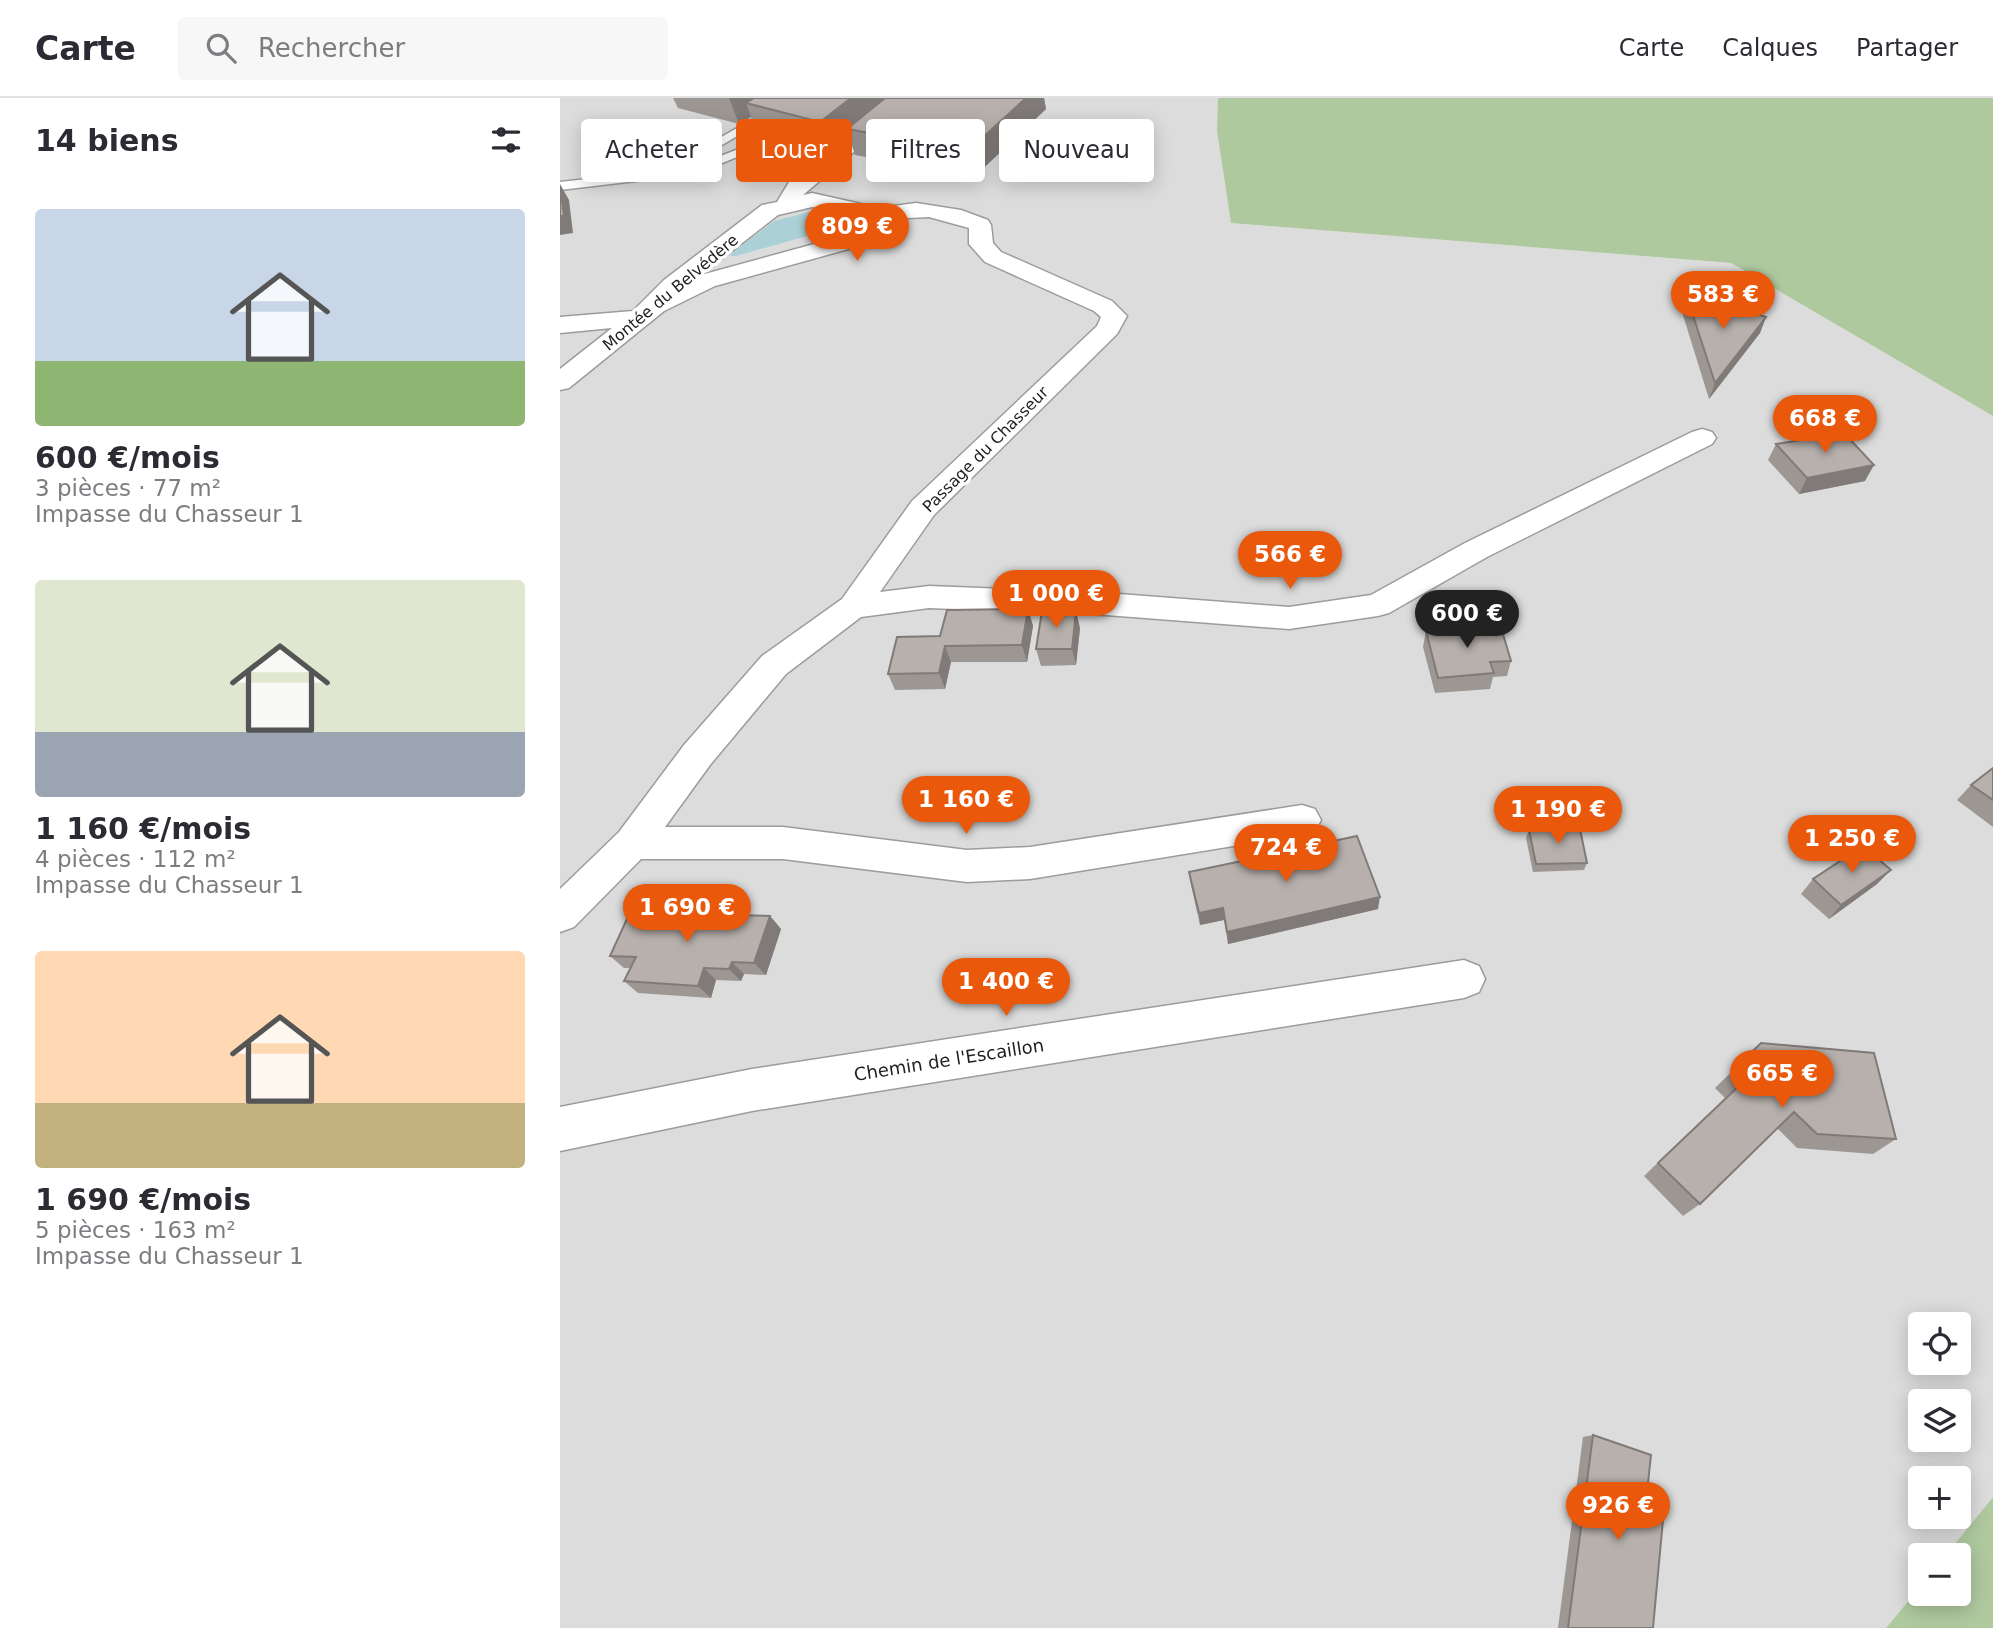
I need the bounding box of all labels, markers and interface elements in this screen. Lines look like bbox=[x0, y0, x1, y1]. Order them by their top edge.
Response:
search box bbox=[178, 17, 668, 80]
text: Carte bbox=[35, 29, 136, 68]
icon: search bbox=[202, 29, 240, 67]
text: Rechercher bbox=[258, 33, 405, 63]
text: Carte bbox=[1619, 34, 1684, 62]
text: Calques bbox=[1722, 34, 1818, 62]
text: Partager bbox=[1856, 34, 1958, 62]
chip: Acheter bbox=[581, 119, 722, 182]
chip: Louer bbox=[736, 119, 852, 182]
chip: Filtres bbox=[866, 119, 985, 182]
chip: Nouveau bbox=[999, 119, 1154, 182]
icon: filters bbox=[487, 121, 525, 159]
text: 14 biens bbox=[35, 123, 179, 158]
pin: 809 € bbox=[808, 204, 906, 263]
text: 809 € bbox=[821, 213, 893, 239]
street label: Montée du Belvédère bbox=[599, 230, 742, 355]
icon: home bbox=[217, 254, 343, 380]
pin: 583 € bbox=[1674, 272, 1772, 331]
text: 583 € bbox=[1687, 281, 1759, 307]
street label: Passage du Chasseur bbox=[919, 382, 1052, 516]
pin: 668 € bbox=[1776, 396, 1874, 455]
text: 668 € bbox=[1789, 405, 1861, 431]
text: 600 €/mois bbox=[35, 440, 220, 475]
text: 3 pièces · 77 m² bbox=[35, 475, 221, 501]
text: Impasse du Chasseur 1 bbox=[35, 501, 304, 527]
pin: 566 € bbox=[1241, 532, 1339, 591]
text: 566 € bbox=[1254, 541, 1326, 567]
pin: 1 000 € bbox=[991, 570, 1121, 630]
text: 1 000 € bbox=[1008, 580, 1104, 606]
pin: 600 € bbox=[1418, 590, 1516, 650]
text: 600 € bbox=[1431, 600, 1503, 626]
icon: home bbox=[217, 625, 343, 751]
pin: 1 160 € bbox=[901, 776, 1031, 836]
text: 1 160 € bbox=[918, 786, 1014, 812]
pin: 1 190 € bbox=[1493, 786, 1623, 846]
text: 1 190 € bbox=[1510, 796, 1606, 822]
text: 1 160 €/mois bbox=[35, 811, 251, 846]
pin: 1 250 € bbox=[1787, 816, 1917, 875]
pin: 724 € bbox=[1237, 824, 1335, 884]
text: 1 250 € bbox=[1804, 825, 1900, 851]
text: 724 € bbox=[1250, 834, 1322, 860]
text: 4 pièces · 112 m² bbox=[35, 846, 236, 872]
text: Impasse du Chasseur 1 bbox=[35, 872, 304, 898]
pin: 1 690 € bbox=[622, 884, 752, 944]
text: 1 690 € bbox=[639, 894, 735, 920]
pin: 1 400 € bbox=[941, 958, 1071, 1018]
text: 1 400 € bbox=[958, 968, 1054, 994]
icon: home bbox=[217, 996, 343, 1122]
street label: Chemin de l'Escaillon bbox=[852, 1034, 1045, 1085]
pin: 665 € bbox=[1733, 1051, 1831, 1110]
text: 665 € bbox=[1746, 1060, 1818, 1086]
text: 1 690 €/mois bbox=[35, 1182, 251, 1217]
text: 5 pièces · 163 m² bbox=[35, 1217, 236, 1243]
text: Impasse du Chasseur 1 bbox=[35, 1243, 304, 1269]
map controls bbox=[1908, 1312, 1971, 1606]
button: locate bbox=[1908, 1312, 1971, 1375]
button: layers bbox=[1908, 1389, 1971, 1452]
button: + bbox=[1908, 1466, 1971, 1529]
pin: 926 € bbox=[1569, 1482, 1667, 1542]
text: 926 € bbox=[1582, 1492, 1654, 1518]
button: − bbox=[1908, 1543, 1971, 1606]

